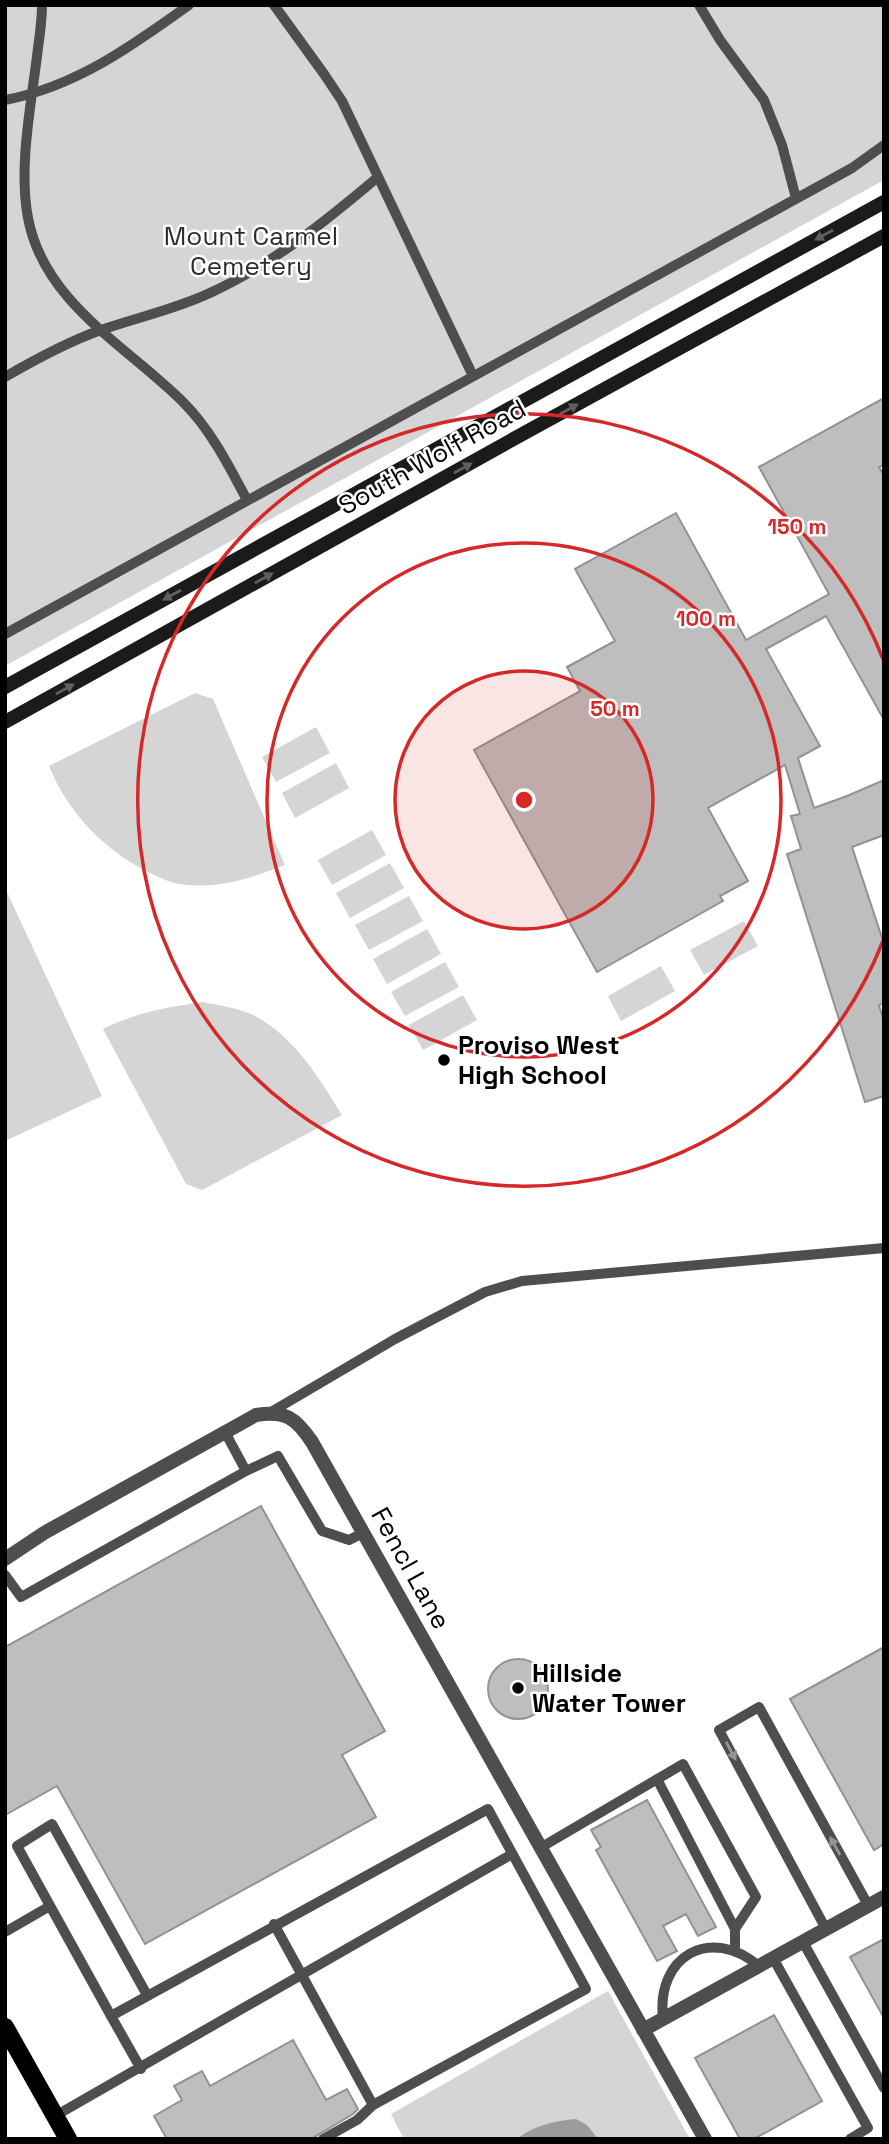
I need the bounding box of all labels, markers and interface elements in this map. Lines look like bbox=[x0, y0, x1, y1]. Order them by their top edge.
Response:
park label: Mount Carmel Cemetery bbox=[164, 219, 338, 283]
one-way arrow bbox=[814, 229, 834, 241]
street label: South Wolf Road bbox=[332, 391, 532, 523]
one-way arrow bbox=[560, 403, 580, 415]
one-way arrow bbox=[453, 462, 473, 474]
text: 150 m bbox=[768, 513, 826, 540]
one-way arrow bbox=[254, 572, 273, 584]
one-way arrow bbox=[163, 589, 182, 601]
text: 100 m bbox=[676, 605, 736, 632]
one-way arrow bbox=[55, 683, 75, 695]
text: 50 m bbox=[590, 695, 640, 722]
centre of rings bbox=[512, 788, 536, 812]
place label: Proviso West High School bbox=[458, 1028, 620, 1092]
marker: Proviso West High School bbox=[436, 1052, 452, 1068]
street label: Fencl Lane bbox=[364, 1501, 458, 1635]
place label: Hillside Water Tower bbox=[532, 1656, 686, 1720]
marker: Hillside Water Tower bbox=[510, 1680, 526, 1696]
one-way arrow bbox=[725, 1741, 736, 1761]
one-way arrow bbox=[829, 1836, 841, 1855]

